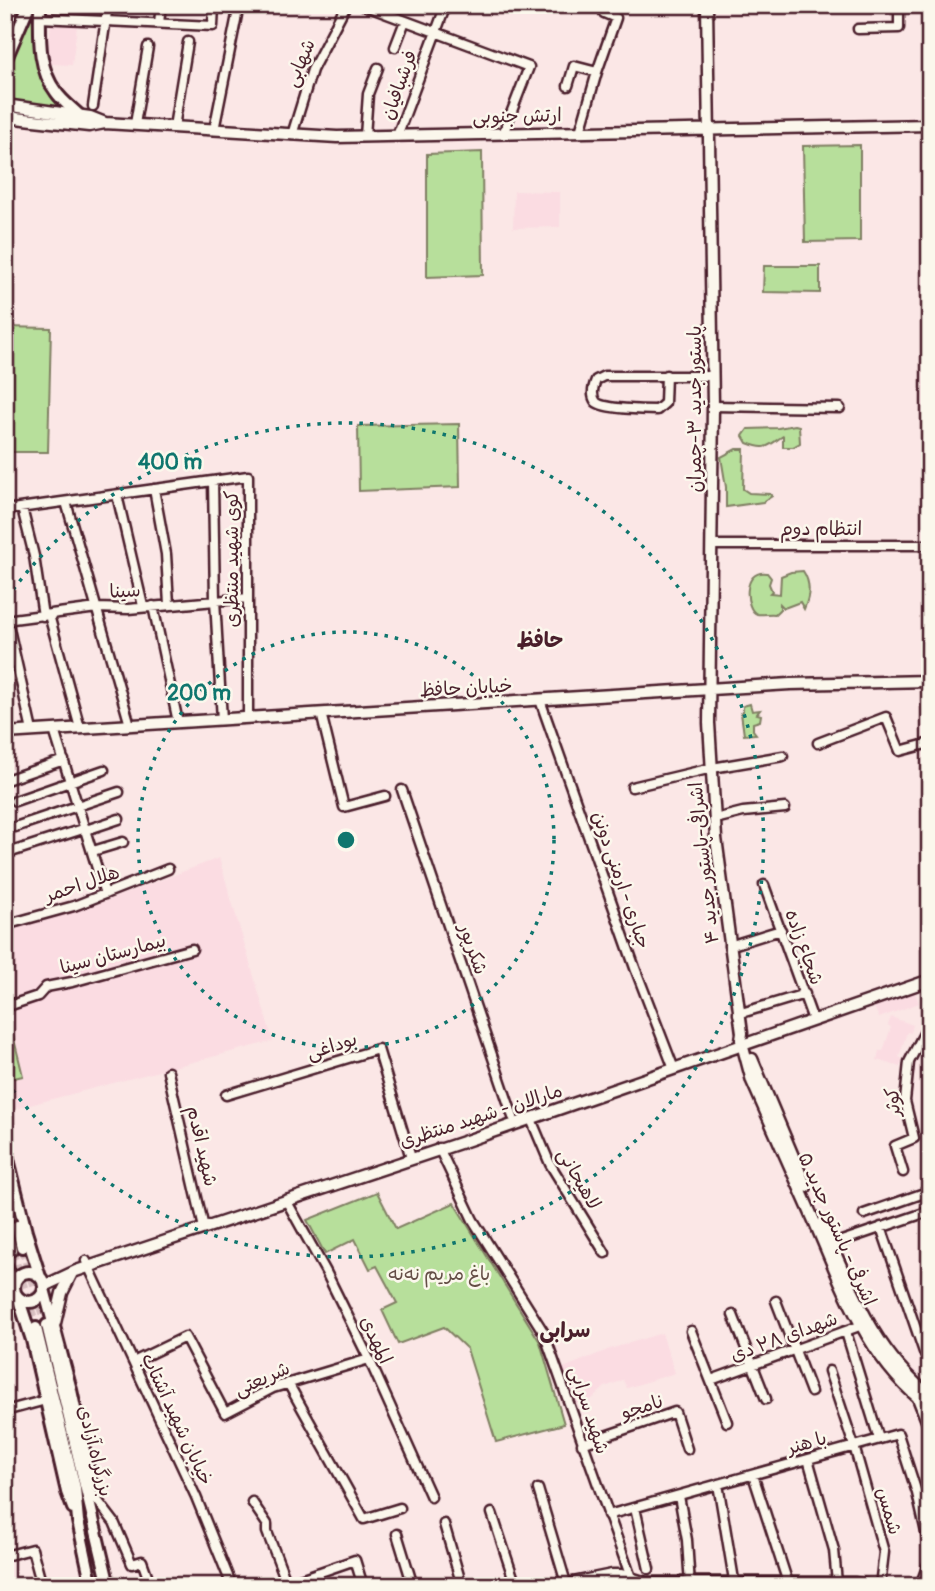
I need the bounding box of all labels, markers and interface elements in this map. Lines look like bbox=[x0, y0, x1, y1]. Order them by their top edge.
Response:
street label: شهابی bbox=[279, 36, 321, 90]
street label: فرشبافیان bbox=[375, 47, 423, 123]
street label: ارتش جنوبی bbox=[472, 103, 562, 129]
street label: پاستور جدید ۳-چمران bbox=[683, 326, 707, 492]
text: 400 m bbox=[138, 449, 202, 476]
street label: کوی شهید منتظری bbox=[220, 490, 244, 628]
street label: انتظام دوم bbox=[780, 517, 862, 543]
street label: سینا bbox=[109, 578, 141, 604]
district label: حافظ bbox=[517, 627, 563, 654]
street label: خیابان حافظ bbox=[419, 674, 513, 702]
text: 200 m bbox=[167, 680, 231, 707]
street label: اشرافی-پاستور جدید ۴ bbox=[683, 781, 724, 945]
street label: جباری - ارمنی دونن bbox=[586, 808, 656, 952]
centre of rings bbox=[334, 828, 358, 852]
street label: هلال احمر bbox=[39, 860, 123, 909]
street label: شجاع زاده bbox=[778, 906, 829, 988]
street label: شکرپور bbox=[452, 918, 493, 978]
street label: بیمارستان سینا bbox=[57, 928, 169, 980]
street label: بوداغی bbox=[304, 1027, 360, 1065]
street label: مارالان - شهید منتظری bbox=[397, 1078, 565, 1154]
street label: کوثر bbox=[880, 1087, 906, 1119]
street label: شهید اقدم bbox=[179, 1103, 223, 1189]
street label: لاهیجانی bbox=[552, 1144, 606, 1214]
street label: اشرفی - پاستور جدید ۵ bbox=[792, 1148, 882, 1309]
park label: باغ مریم نه‌نه bbox=[388, 1262, 490, 1288]
street label: شهدای ۲۸ دی bbox=[727, 1307, 841, 1367]
street label: المهدی bbox=[355, 1312, 397, 1368]
district label: سرابی bbox=[540, 1317, 590, 1344]
street label: خیابان شهید آشتاب bbox=[136, 1349, 218, 1489]
street label: شریعتی bbox=[230, 1356, 294, 1402]
street label: شهید سرابی bbox=[564, 1363, 614, 1457]
street label: نامجو bbox=[616, 1389, 666, 1426]
street label: بزرگراه آزادی bbox=[72, 1403, 118, 1499]
street label: با هنر bbox=[783, 1426, 829, 1461]
street label: شمس bbox=[871, 1484, 907, 1538]

